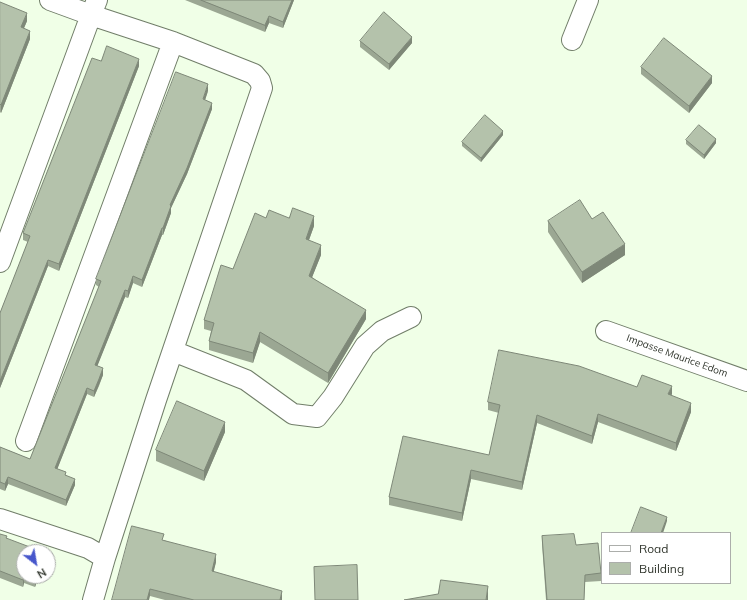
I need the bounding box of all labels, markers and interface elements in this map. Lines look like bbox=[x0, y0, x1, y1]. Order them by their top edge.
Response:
street label: Impasse Maurice Edom bbox=[625, 332, 729, 380]
legend bbox=[601, 532, 731, 584]
text: Road bbox=[639, 541, 668, 556]
north arrow bbox=[16, 544, 56, 584]
text: Building bbox=[639, 561, 684, 576]
text: N bbox=[34, 565, 49, 582]

